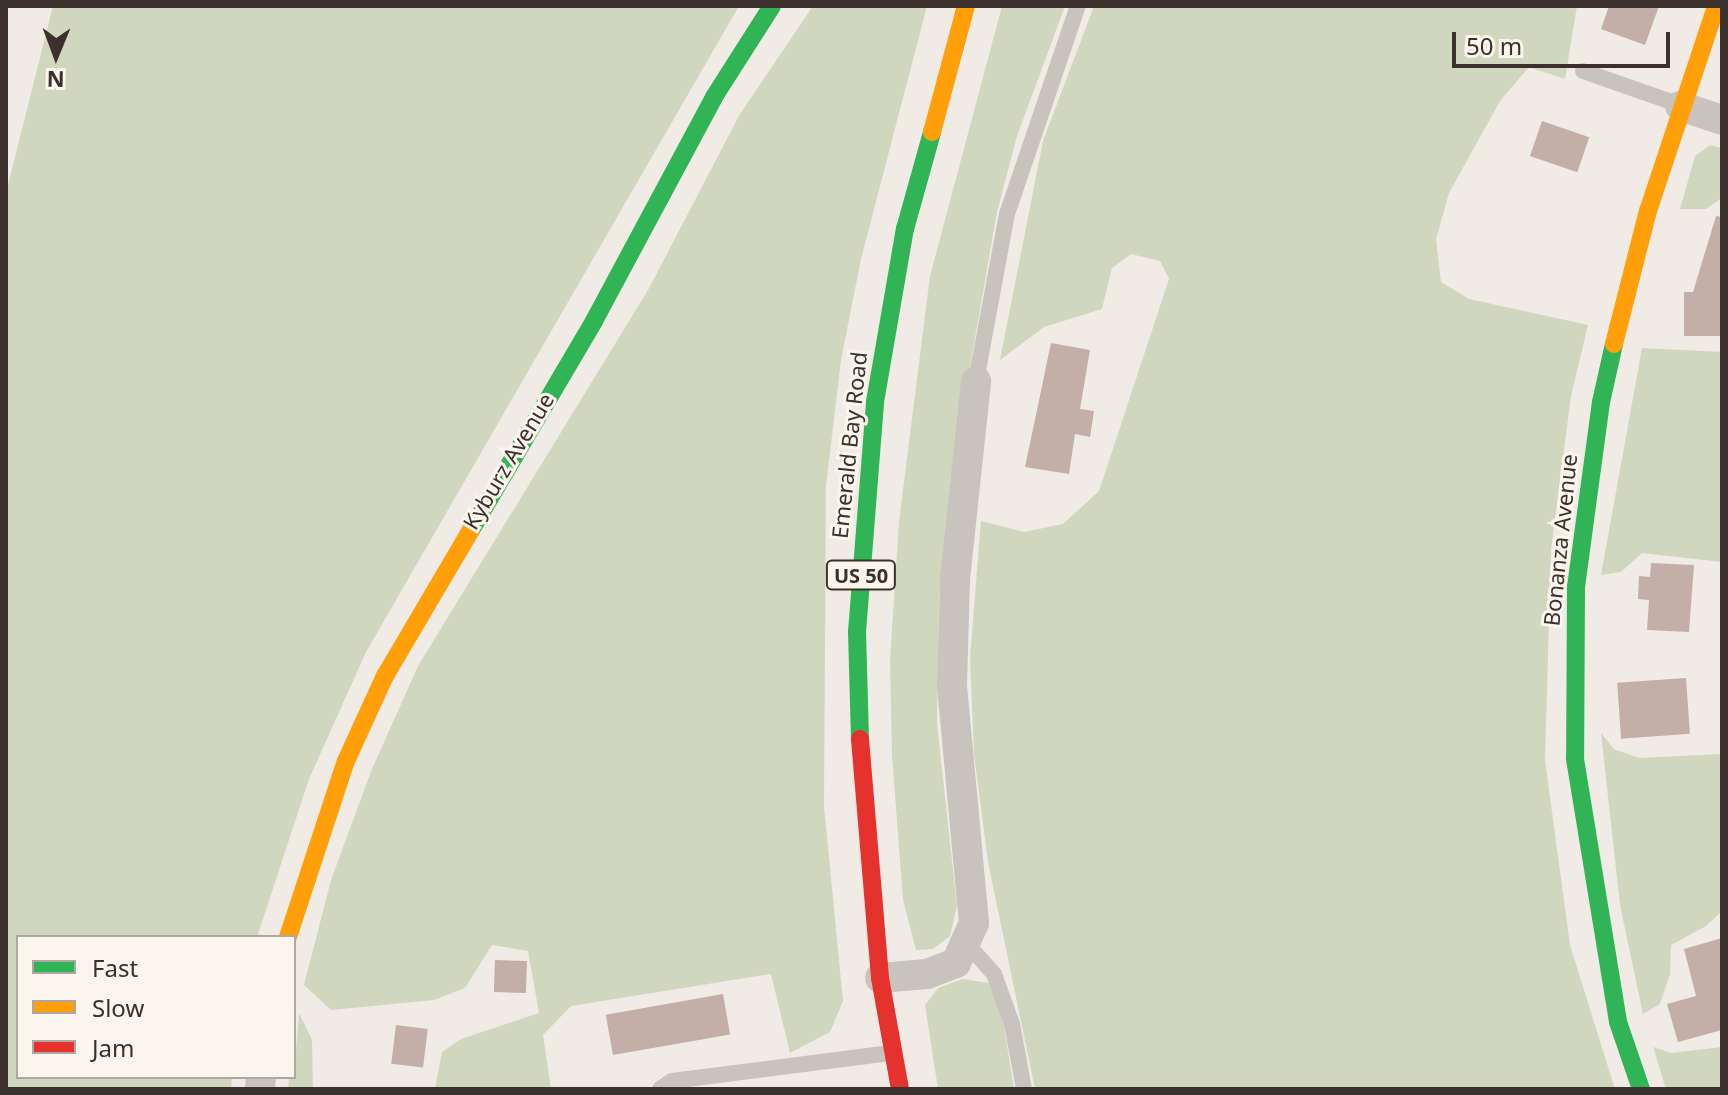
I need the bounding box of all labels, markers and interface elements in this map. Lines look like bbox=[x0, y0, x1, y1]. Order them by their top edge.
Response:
north arrow bbox=[16, 16, 96, 96]
scale bar bbox=[1456, 16, 1674, 66]
text: 50 m bbox=[1466, 29, 1522, 62]
text: N bbox=[46, 65, 65, 95]
street label: Emerald Bay Road bbox=[826, 350, 872, 540]
street label: Kyburz Avenue bbox=[457, 388, 559, 534]
street label: Bonanza Avenue bbox=[1538, 453, 1582, 627]
road number: US 50 bbox=[825, 559, 897, 591]
legend bbox=[16, 935, 296, 1079]
text: Fast bbox=[92, 951, 138, 984]
text: Slow bbox=[92, 991, 144, 1024]
text: Jam bbox=[92, 1031, 134, 1064]

